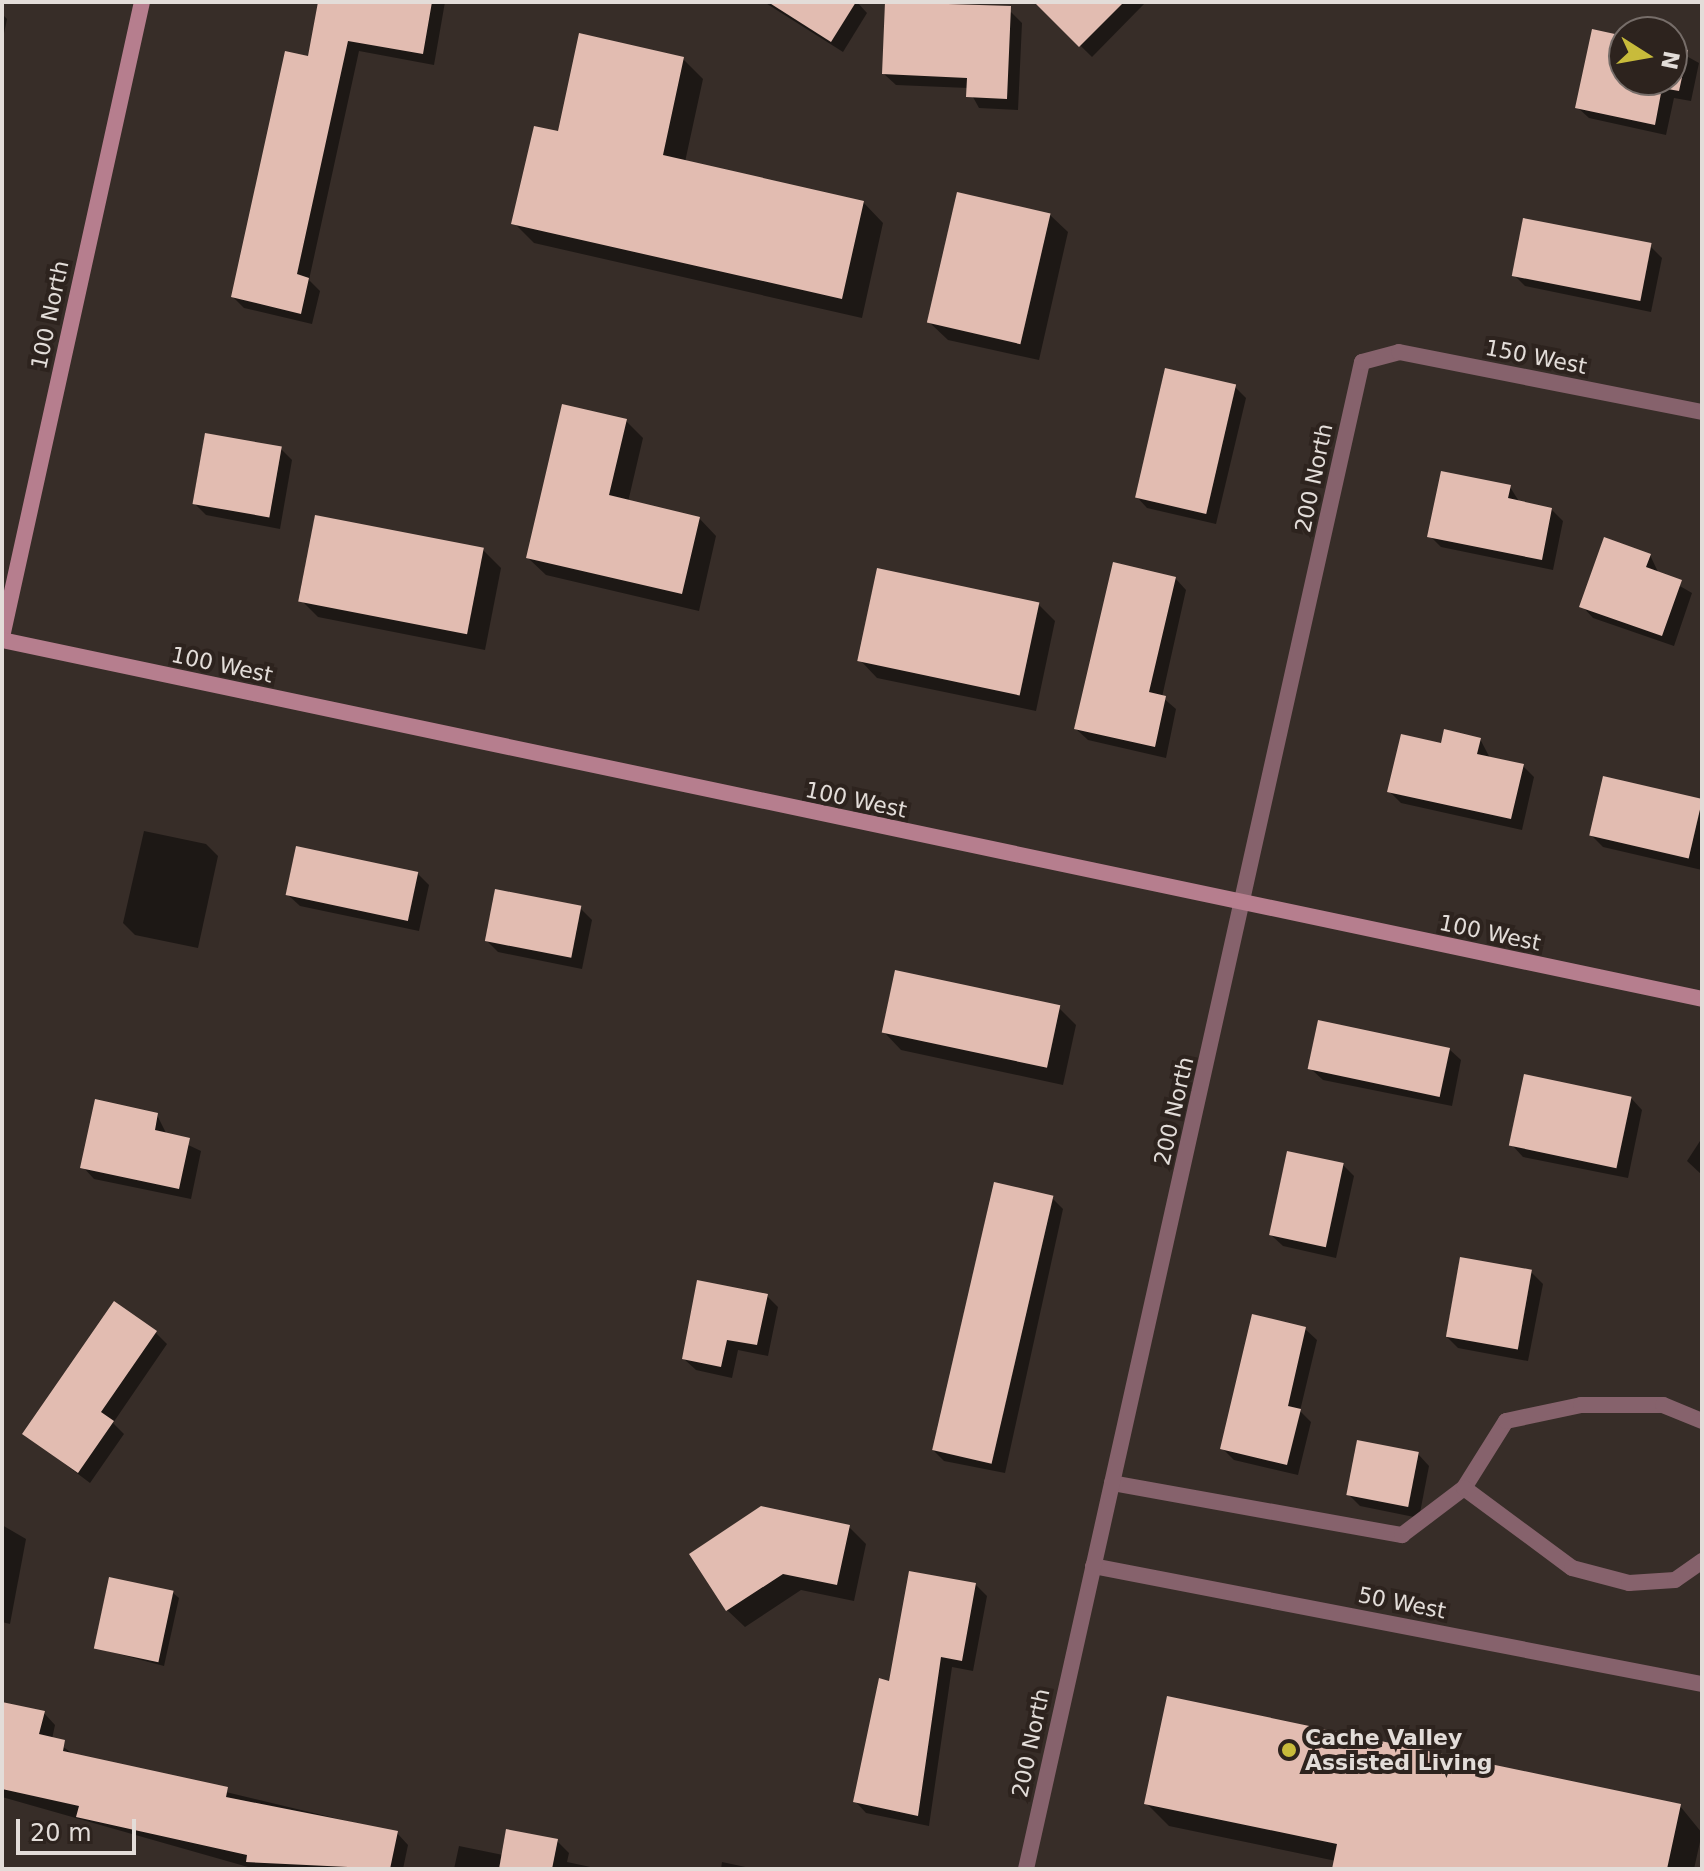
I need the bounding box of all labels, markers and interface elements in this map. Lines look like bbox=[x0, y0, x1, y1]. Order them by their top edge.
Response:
north arrow bbox=[1608, 16, 1688, 96]
text: N bbox=[1656, 49, 1684, 72]
street label: 100 North bbox=[26, 258, 74, 372]
street label: 150 West bbox=[1483, 334, 1589, 380]
street label: 200 North bbox=[1290, 421, 1338, 535]
street label: 100 West bbox=[169, 641, 275, 689]
street label: 100 West bbox=[803, 776, 909, 824]
street label: 100 West bbox=[1437, 909, 1543, 957]
street label: 200 North bbox=[1149, 1054, 1199, 1168]
street label: 50 West bbox=[1356, 1582, 1448, 1624]
street label: 200 North bbox=[1007, 1686, 1055, 1800]
place label: Cache Valley Assisted Living bbox=[1305, 1724, 1493, 1776]
marker: Cache Valley Assisted Living bbox=[1280, 1741, 1298, 1759]
scale bar bbox=[20, 1803, 140, 1853]
text: 20 m bbox=[30, 1819, 92, 1847]

